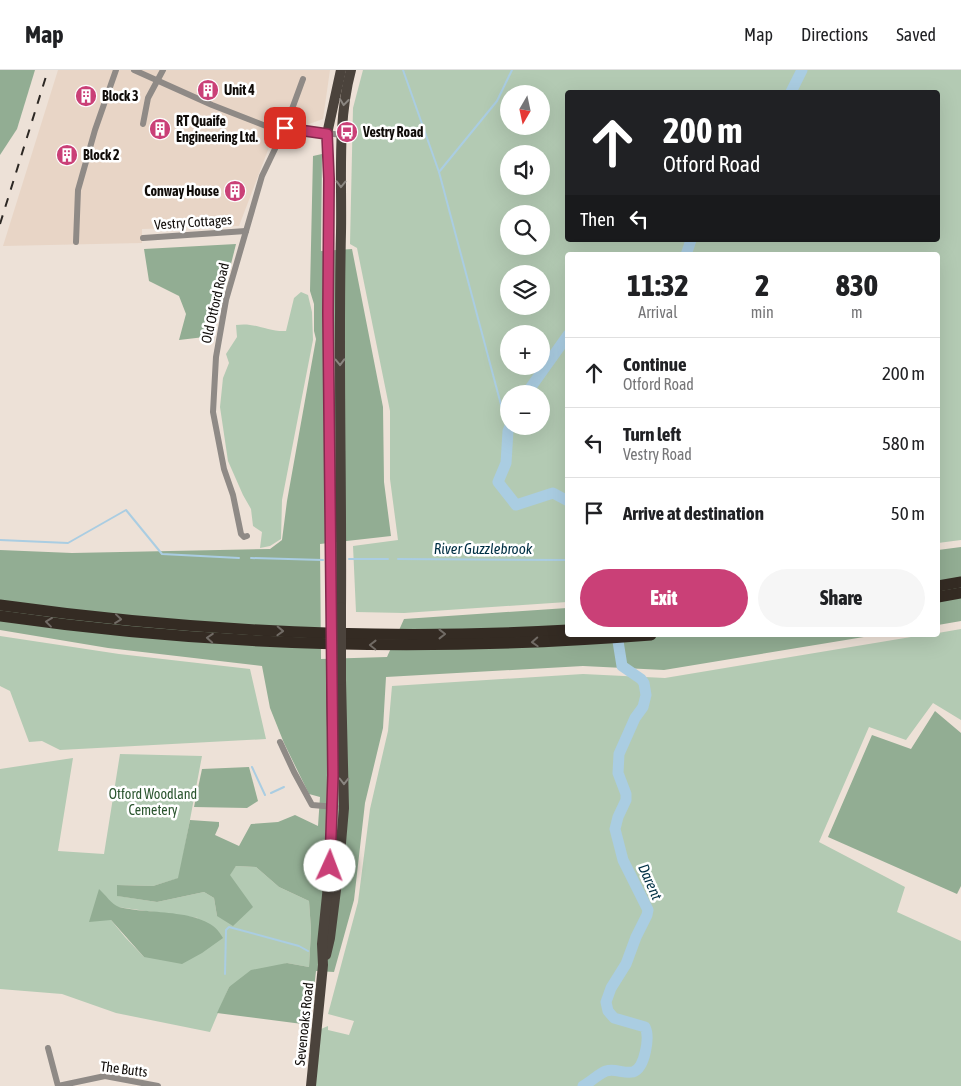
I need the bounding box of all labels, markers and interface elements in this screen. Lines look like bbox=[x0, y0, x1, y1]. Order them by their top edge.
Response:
text: Map bbox=[25, 21, 64, 48]
text: Map bbox=[744, 24, 773, 45]
text: Directions bbox=[801, 24, 868, 45]
text: Saved bbox=[896, 24, 936, 45]
building icon: Unit 4 bbox=[196, 78, 220, 102]
place label: Unit 4 bbox=[224, 82, 255, 98]
building icon: Block 3 bbox=[74, 84, 98, 108]
north arrow bbox=[500, 85, 550, 135]
map controls bbox=[500, 85, 550, 435]
place label: Block 3 bbox=[102, 88, 139, 104]
one-way arrow bbox=[339, 99, 350, 107]
pin bbox=[264, 107, 306, 149]
icon: ahead bbox=[580, 110, 645, 175]
text: 200 m bbox=[663, 110, 742, 150]
place label: RT Quaife Engineering Ltd. bbox=[176, 113, 258, 145]
icon: arrive bbox=[271, 114, 299, 142]
building icon: RT Quaife Engineering Ltd. bbox=[148, 117, 172, 141]
bus stop icon: Vestry Road bbox=[335, 120, 359, 144]
place label: Vestry Road bbox=[362, 124, 424, 140]
building icon: Block 2 bbox=[55, 143, 79, 167]
button: sound bbox=[500, 145, 550, 195]
place label: Block 2 bbox=[83, 147, 120, 163]
text: Otford Road bbox=[663, 151, 761, 177]
building icon: Conway House bbox=[223, 179, 247, 203]
one-way arrow bbox=[336, 180, 347, 188]
place label: Conway House bbox=[144, 183, 219, 199]
button: search bbox=[500, 205, 550, 255]
icon: left bbox=[625, 205, 653, 233]
text: Then bbox=[580, 208, 615, 230]
street label: Vestry Cottages bbox=[153, 211, 233, 233]
street label: Old Otford Road bbox=[198, 261, 232, 345]
button: layers bbox=[500, 265, 550, 315]
text: 11:32 bbox=[627, 268, 689, 302]
text: 2 bbox=[755, 268, 769, 302]
text: 830 bbox=[836, 268, 878, 302]
text: Arrival bbox=[638, 303, 677, 321]
text: min bbox=[751, 303, 774, 321]
text: m bbox=[851, 303, 863, 321]
button: + bbox=[500, 325, 550, 375]
text: Continue bbox=[623, 353, 687, 375]
one-way arrow bbox=[335, 358, 345, 366]
icon: ahead bbox=[580, 359, 608, 387]
text: 200 m bbox=[882, 362, 925, 384]
text: Otford Road bbox=[623, 375, 694, 393]
button: − bbox=[500, 385, 550, 435]
text: Turn left bbox=[623, 423, 681, 445]
icon: left bbox=[580, 429, 608, 457]
text: 580 m bbox=[882, 432, 925, 454]
text: Vestry Road bbox=[623, 445, 692, 463]
icon: arrive bbox=[580, 499, 608, 527]
text: Arrive at destination bbox=[623, 502, 764, 524]
text: 50 m bbox=[891, 502, 925, 524]
water label: River Guzzlebrook bbox=[434, 540, 533, 557]
button: Exit bbox=[580, 569, 748, 627]
button: Share bbox=[758, 569, 925, 627]
one-way arrow bbox=[114, 614, 122, 625]
one-way arrow bbox=[44, 617, 52, 628]
one-way arrow bbox=[276, 626, 284, 637]
one-way arrow bbox=[439, 629, 447, 639]
one-way arrow bbox=[206, 633, 214, 644]
one-way arrow bbox=[531, 636, 539, 647]
one-way arrow bbox=[368, 639, 376, 650]
one-way arrow bbox=[339, 778, 349, 785]
park label: Otford Woodland Cemetery bbox=[109, 786, 197, 818]
position arrow bbox=[303, 839, 355, 891]
water label: Darent bbox=[635, 861, 666, 903]
street label: Sevenoaks Road bbox=[292, 982, 316, 1066]
street label: The Butts bbox=[100, 1058, 149, 1080]

